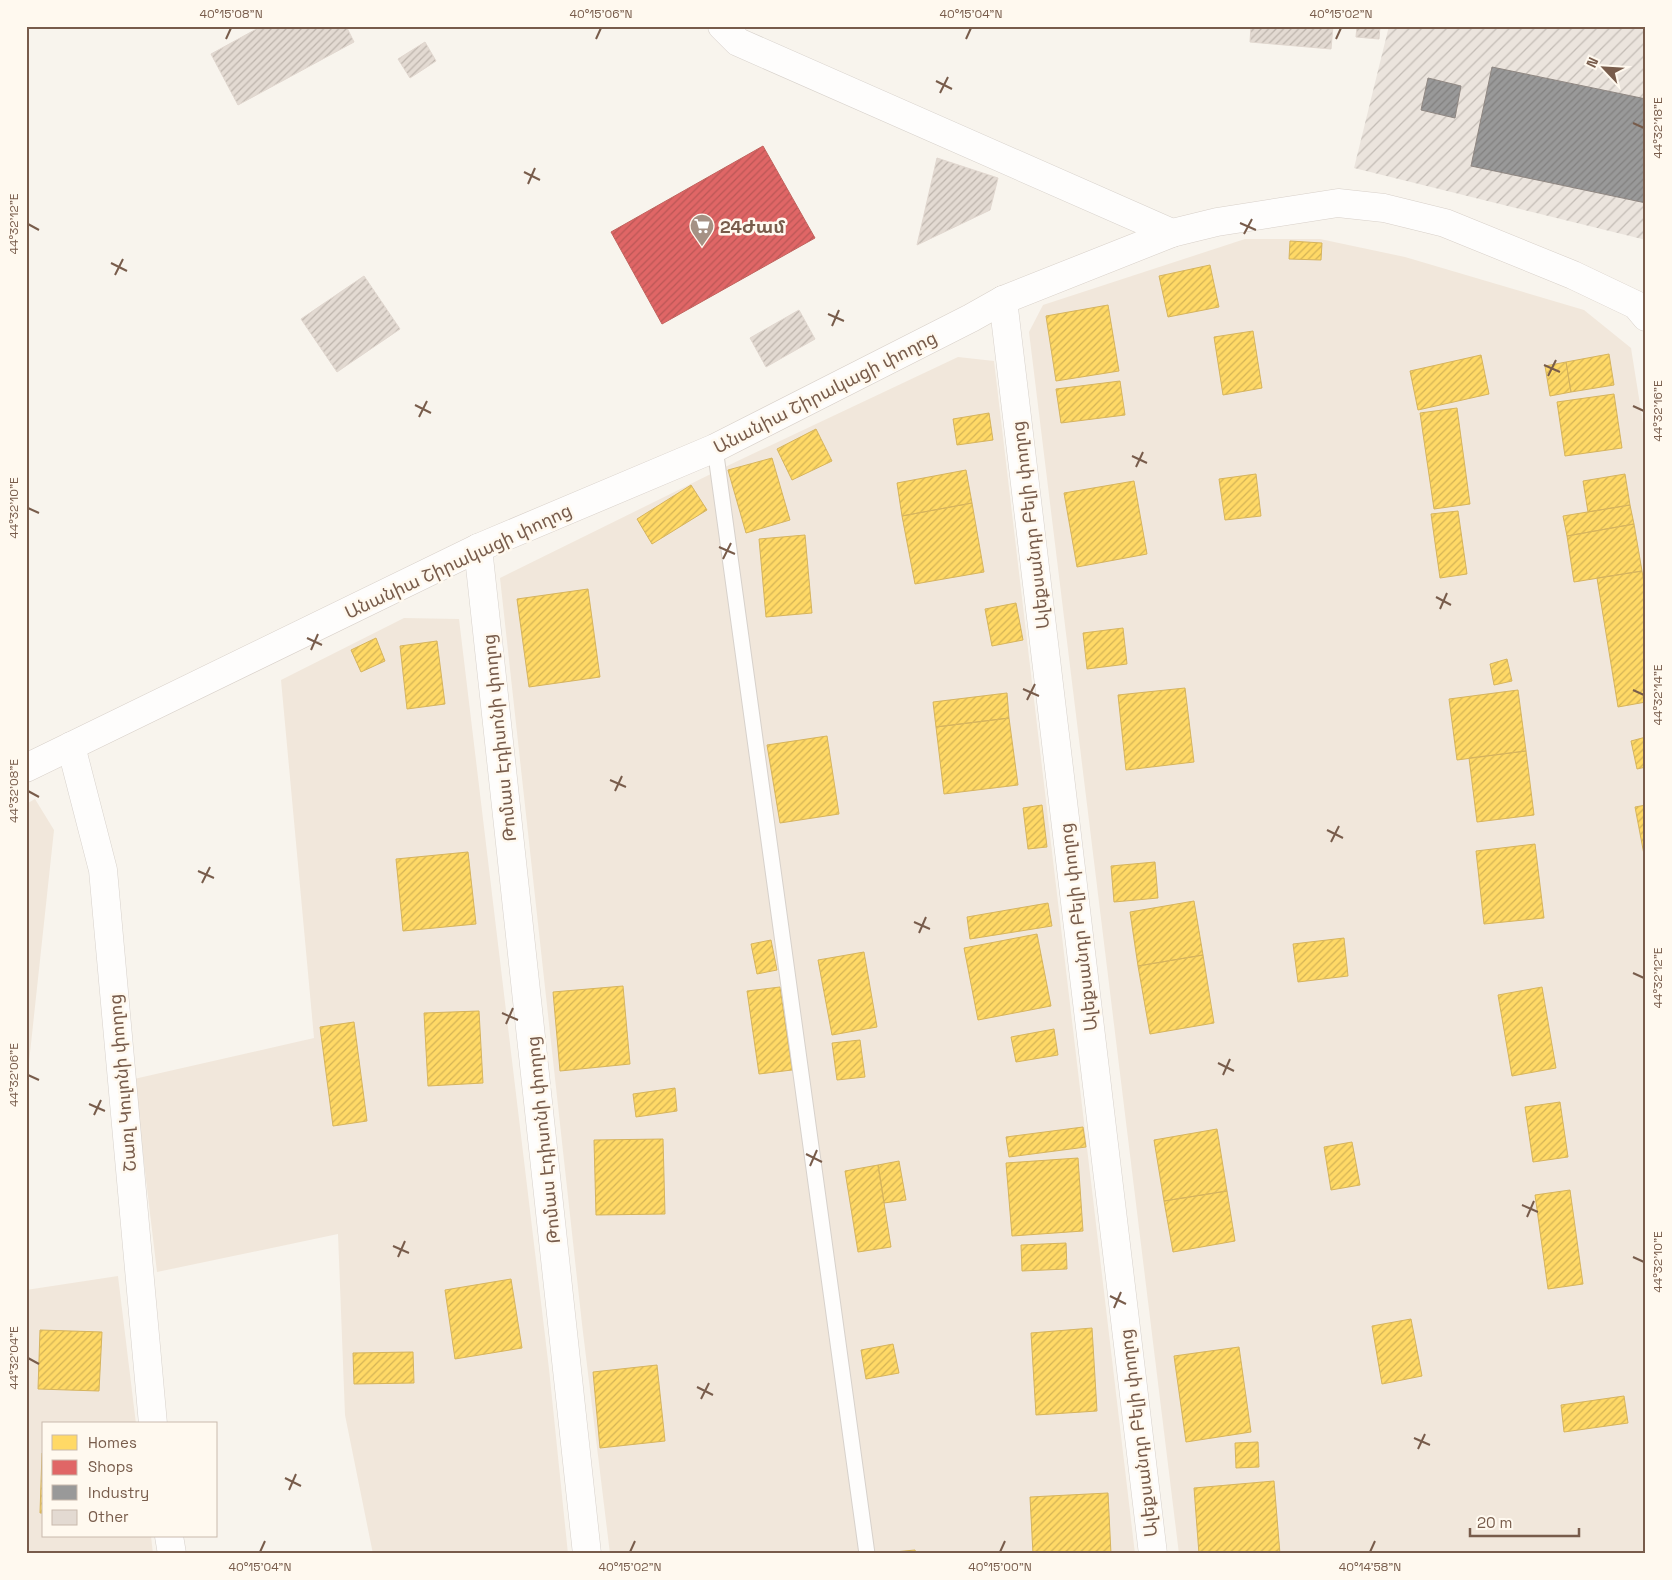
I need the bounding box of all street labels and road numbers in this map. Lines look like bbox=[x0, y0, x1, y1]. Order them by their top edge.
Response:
street label: Անանիա Շիրակացի փողոց bbox=[709, 326, 941, 458]
street label: Ալեքսանդր Բելի փողոց bbox=[1006, 420, 1054, 630]
street label: Անանիա Շիրակացի փողոց bbox=[341, 498, 575, 624]
street label: Թոմաս Էդիսոնի փողոց bbox=[477, 633, 521, 843]
street label: Ալեքսանդր Բելի փողոց bbox=[1054, 822, 1102, 1032]
street label: Շառլ Կուլոնի փողոց bbox=[103, 993, 141, 1173]
street label: Թոմաս Էդիսոնի փողոց bbox=[521, 1035, 565, 1245]
street label: Ալեքսանդր Բելի փողոց bbox=[1114, 1328, 1162, 1538]

